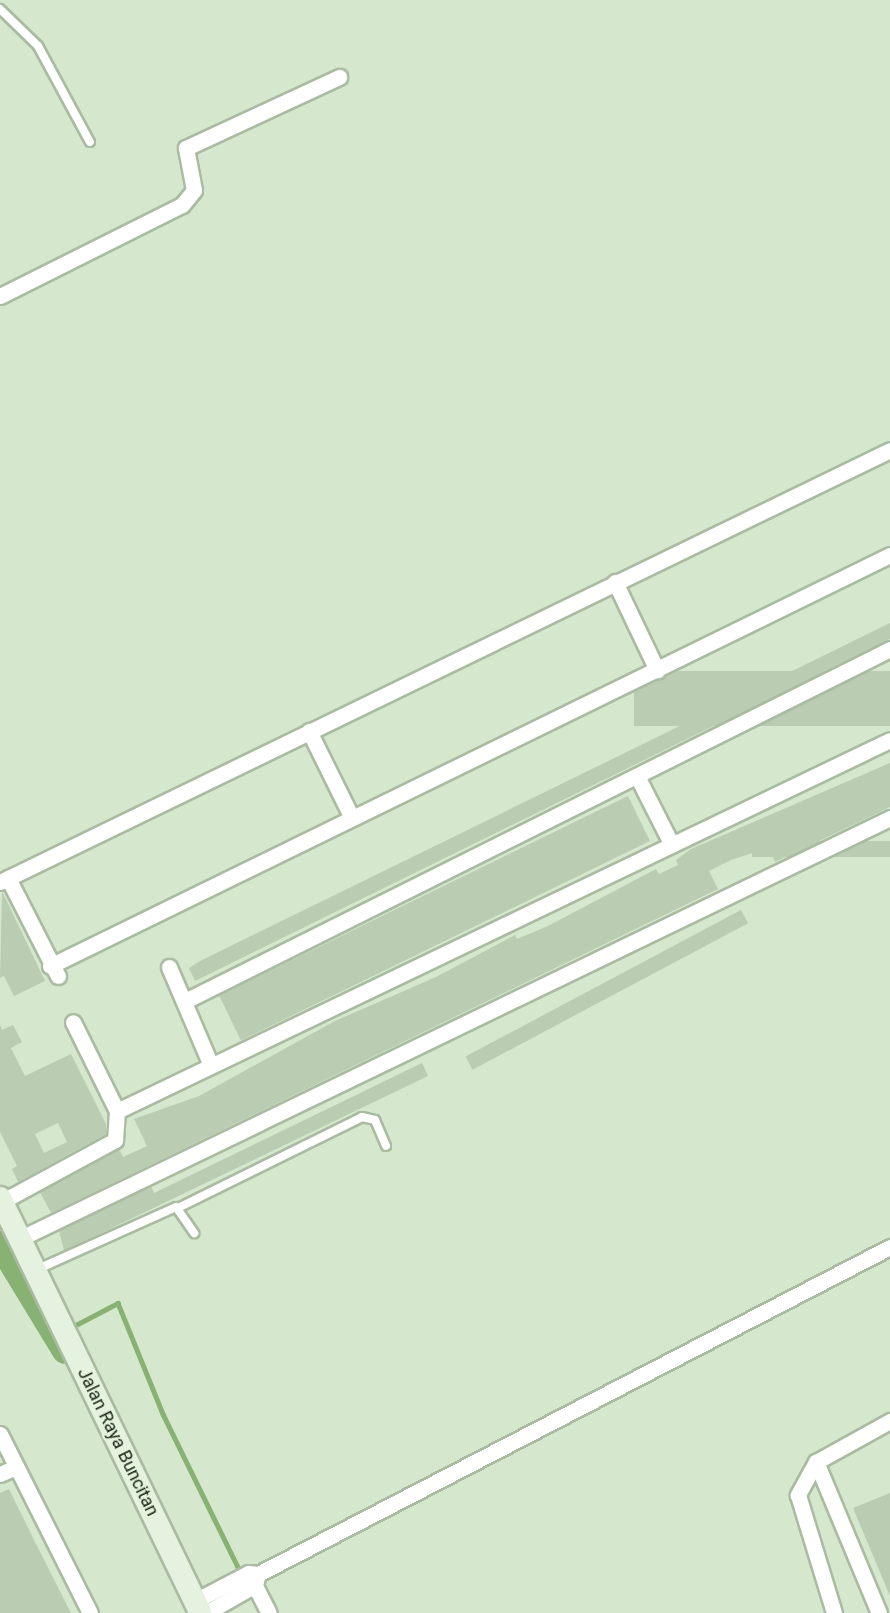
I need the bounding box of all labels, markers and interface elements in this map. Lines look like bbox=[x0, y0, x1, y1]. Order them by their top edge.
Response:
street label: Jalan Raya Buncitan bbox=[73, 1364, 163, 1520]

